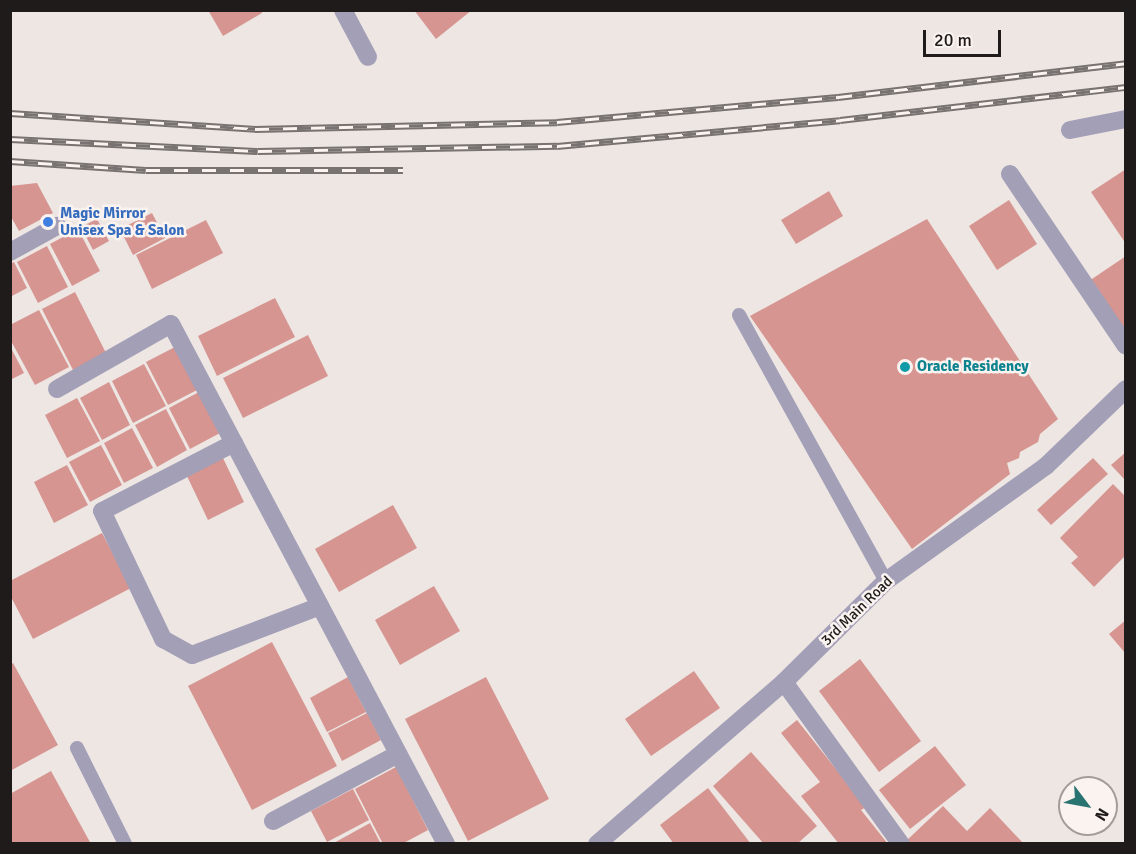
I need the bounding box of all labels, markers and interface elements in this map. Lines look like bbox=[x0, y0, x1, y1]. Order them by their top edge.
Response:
scale bar bbox=[926, 18, 1004, 56]
text: 20 m bbox=[934, 29, 972, 51]
place label: Magic Mirror Unisex Spa & Salon bbox=[60, 204, 185, 239]
marker: Magic Mirror Unisex Spa & Salon bbox=[41, 215, 55, 229]
place label: Oracle Residency bbox=[917, 358, 1029, 376]
marker: Oracle Residency bbox=[898, 360, 912, 374]
street label: 3rd Main Road bbox=[818, 573, 896, 649]
north arrow bbox=[1058, 776, 1118, 836]
text: N bbox=[1090, 804, 1113, 824]

